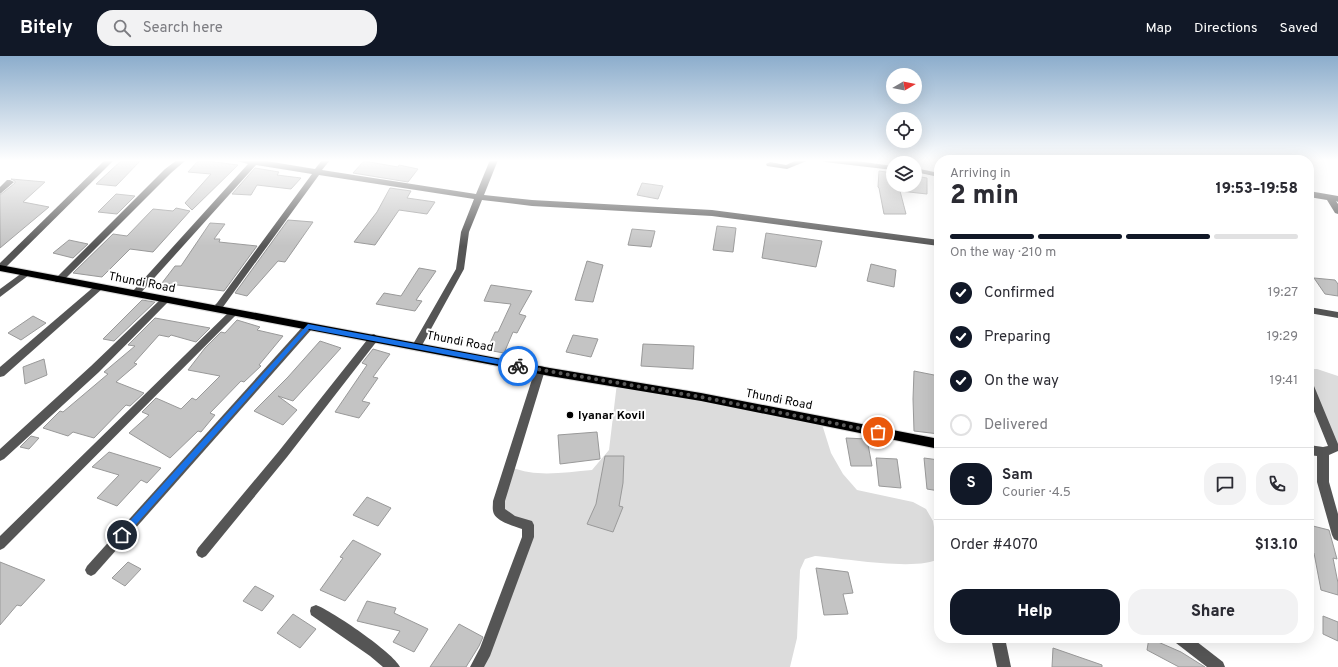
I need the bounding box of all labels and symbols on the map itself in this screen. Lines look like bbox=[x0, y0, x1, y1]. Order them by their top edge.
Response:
north arrow bbox=[886, 68, 922, 104]
street label: Thundi Road bbox=[107, 269, 177, 297]
street label: Thundi Road bbox=[425, 328, 495, 356]
courier bbox=[498, 346, 538, 386]
street label: Thundi Road bbox=[744, 386, 814, 414]
place label: Iyanar Kovil bbox=[578, 408, 645, 424]
marker: Iyanar Kovil bbox=[565, 410, 575, 420]
pin bbox=[861, 415, 895, 449]
pin bbox=[105, 518, 139, 552]

